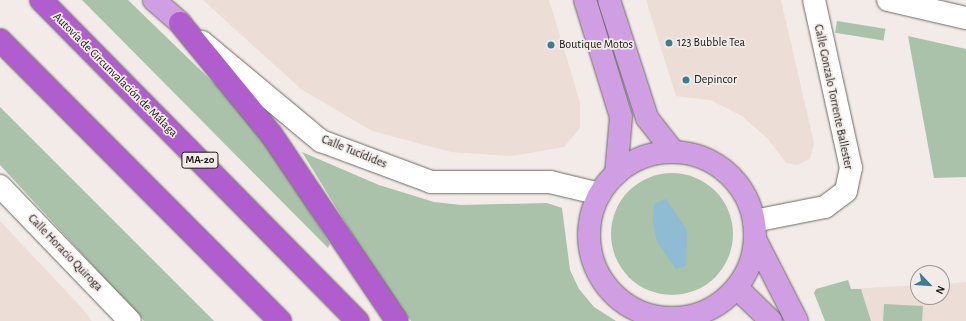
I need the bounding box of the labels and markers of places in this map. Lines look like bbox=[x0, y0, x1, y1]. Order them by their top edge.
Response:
place label: 123 Bubble Tea bbox=[677, 36, 745, 50]
place label: Boutique Motos bbox=[559, 38, 633, 52]
marker: 123 Bubble Tea bbox=[664, 38, 674, 48]
marker: Boutique Motos bbox=[546, 40, 556, 50]
place label: Depincor bbox=[694, 73, 737, 87]
marker: Depincor bbox=[681, 75, 691, 85]

